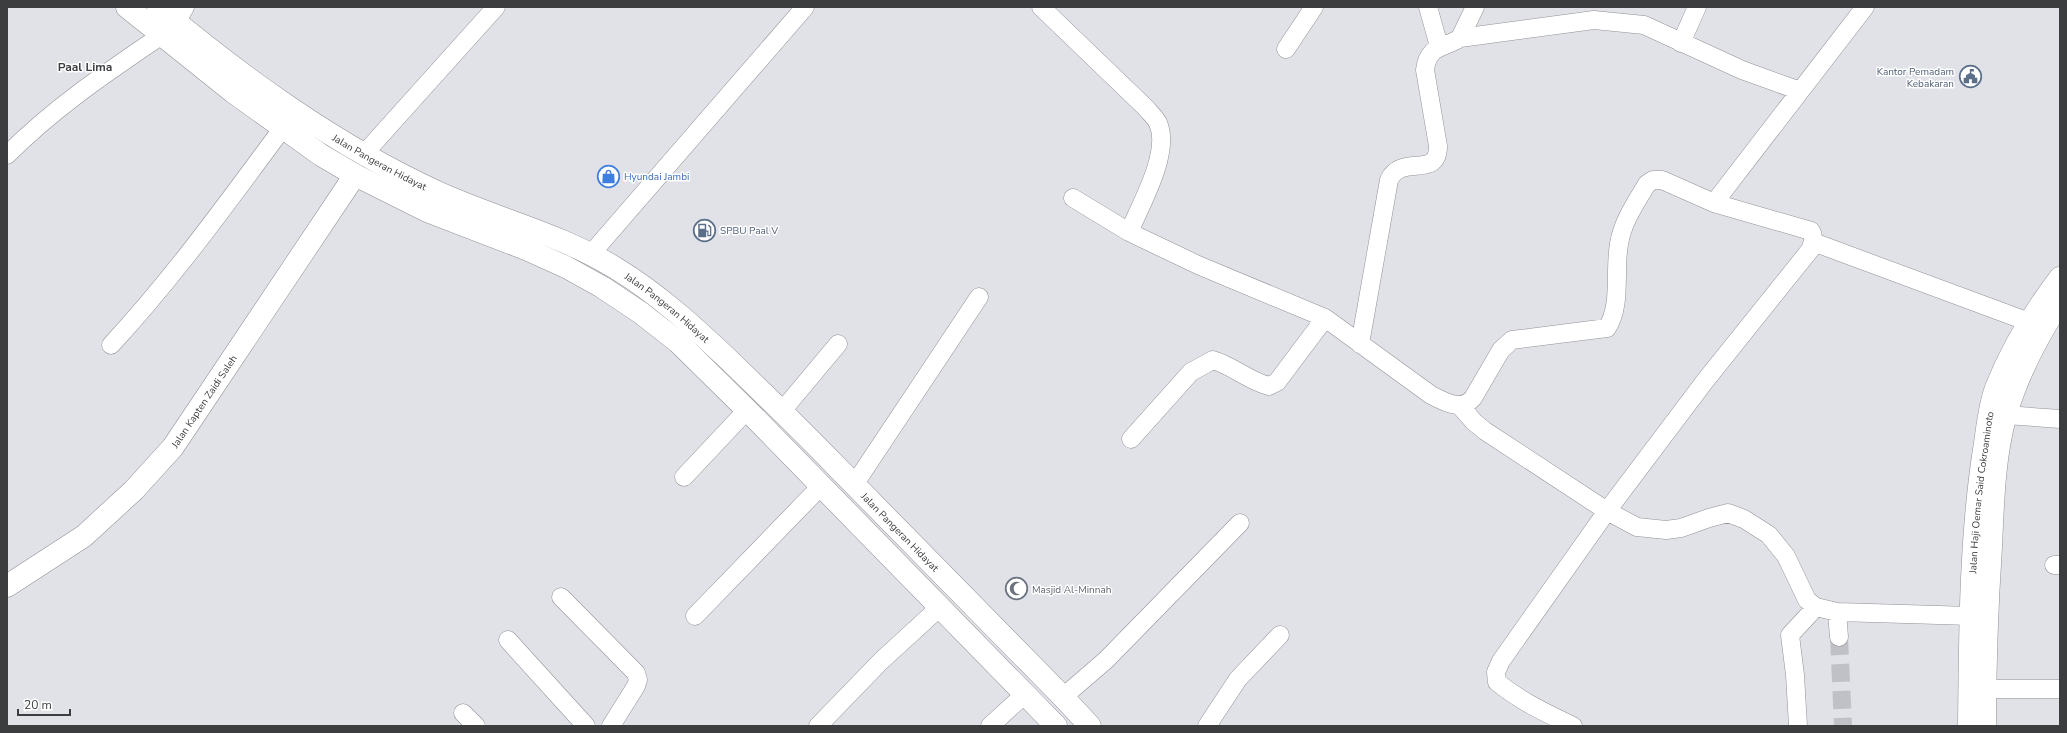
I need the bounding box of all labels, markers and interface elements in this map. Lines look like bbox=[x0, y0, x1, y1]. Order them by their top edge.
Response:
district label: Paal Lima bbox=[58, 59, 112, 75]
public building icon: Kantor Pemadam Kebakaran bbox=[1957, 64, 1983, 90]
place label: Kantor Pemadam Kebakaran bbox=[1877, 65, 1954, 91]
street label: Jalan Pangeran Hidayat bbox=[329, 131, 429, 194]
shop icon: Hyundai Jambi bbox=[596, 163, 622, 189]
place label: Hyundai Jambi bbox=[624, 170, 689, 184]
fuel station icon: SPBU Paal V bbox=[691, 217, 717, 243]
place label: SPBU Paal V bbox=[720, 224, 778, 238]
street label: Jalan Pangeran Hidayat bbox=[621, 269, 712, 347]
street label: Jalan Kapten Zaidi Saleh bbox=[168, 352, 241, 452]
street label: Jalan Haji Oemar Said Cokroaminoto bbox=[1966, 410, 1998, 575]
street label: Jalan Pangeran Hidayat bbox=[857, 489, 942, 575]
mosque icon: Masjid Al-Minnah bbox=[1004, 576, 1030, 602]
place label: Masjid Al-Minnah bbox=[1032, 583, 1111, 597]
scale bar bbox=[18, 691, 70, 717]
text: 20 m bbox=[24, 697, 52, 713]

